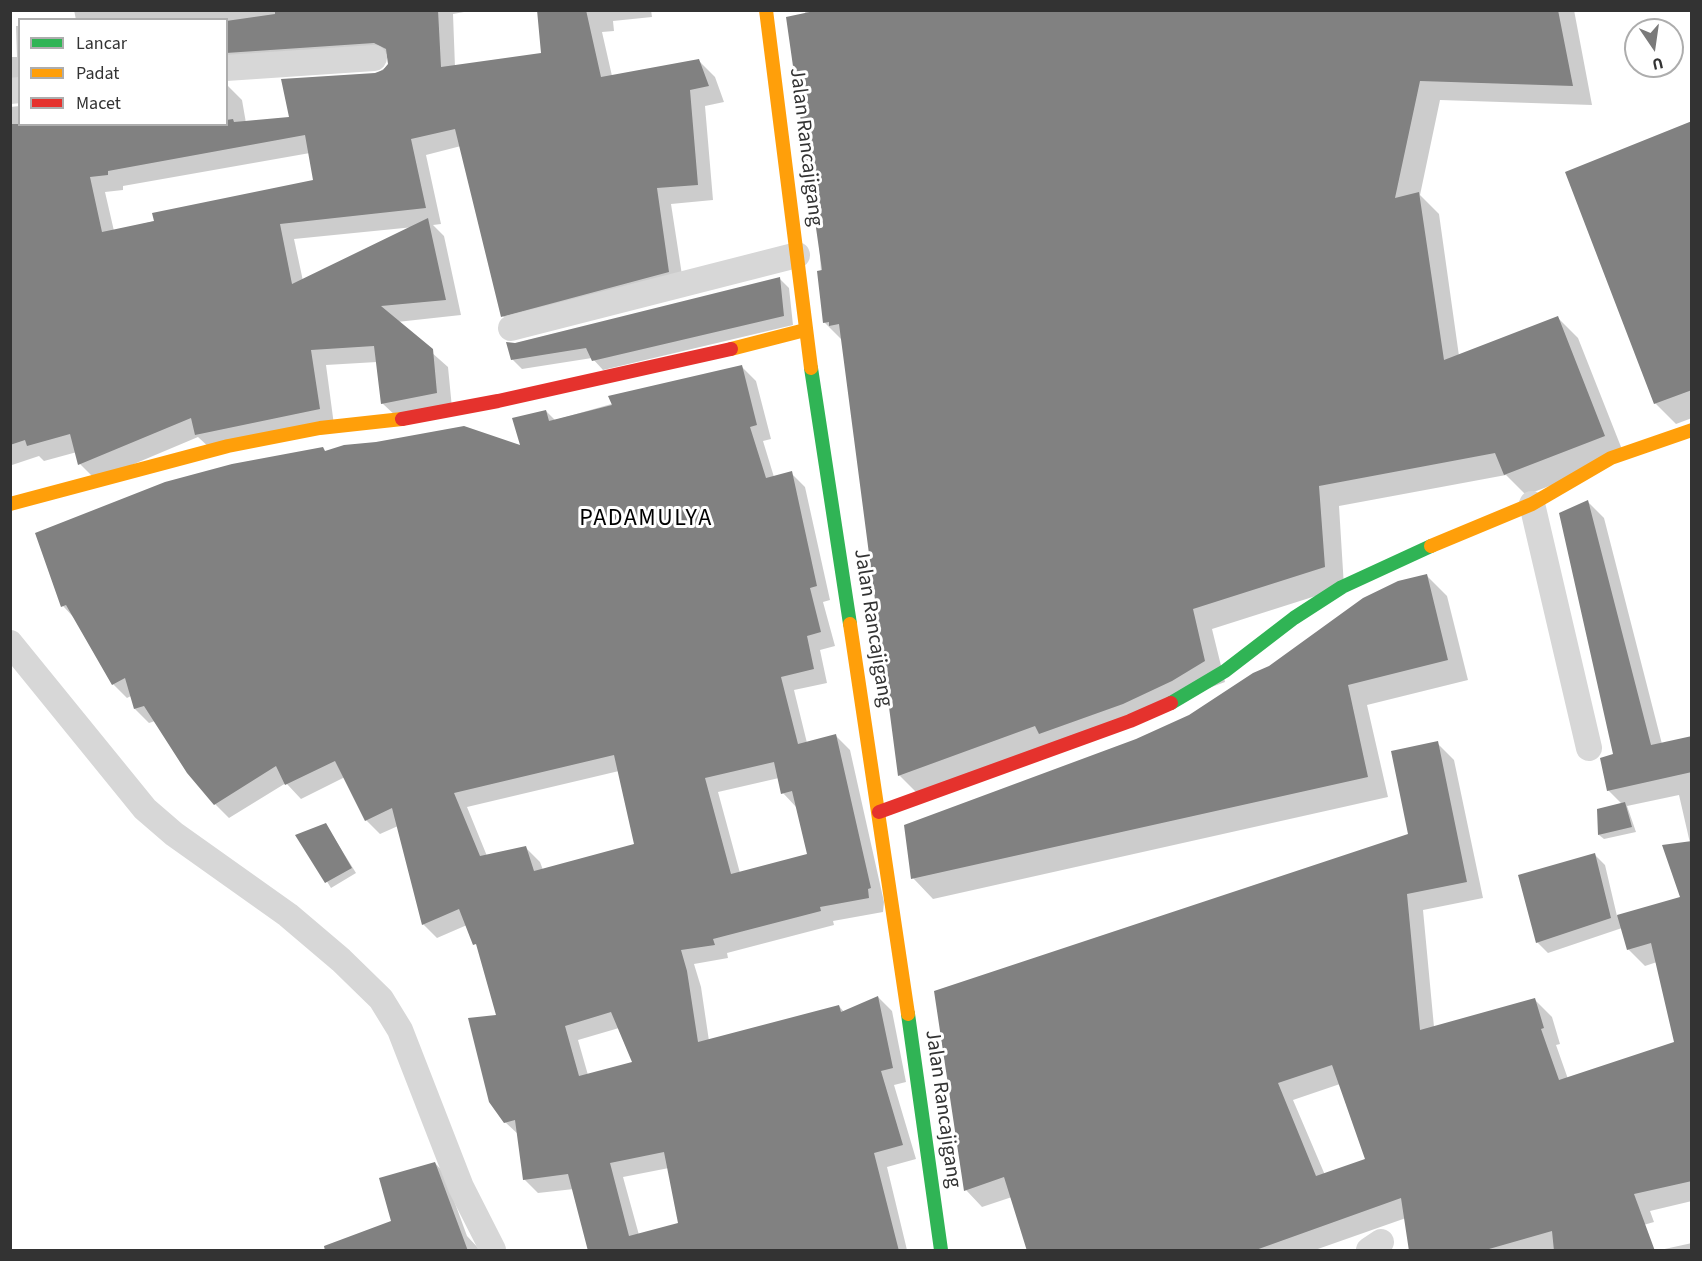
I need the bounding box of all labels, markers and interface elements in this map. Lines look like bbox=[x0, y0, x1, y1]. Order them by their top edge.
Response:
legend bbox=[18, 18, 228, 126]
north arrow bbox=[1624, 18, 1684, 78]
text: Lancar bbox=[76, 31, 127, 56]
text: U bbox=[1650, 52, 1665, 76]
text: Padat bbox=[76, 61, 119, 86]
street label: Jalan Rancajigang bbox=[783, 66, 827, 228]
text: Macet bbox=[76, 91, 121, 116]
district label: PADAMULYA bbox=[579, 506, 713, 534]
street label: Jalan Rancajigang bbox=[847, 547, 897, 709]
street label: Jalan Rancajigang bbox=[918, 1028, 966, 1190]

